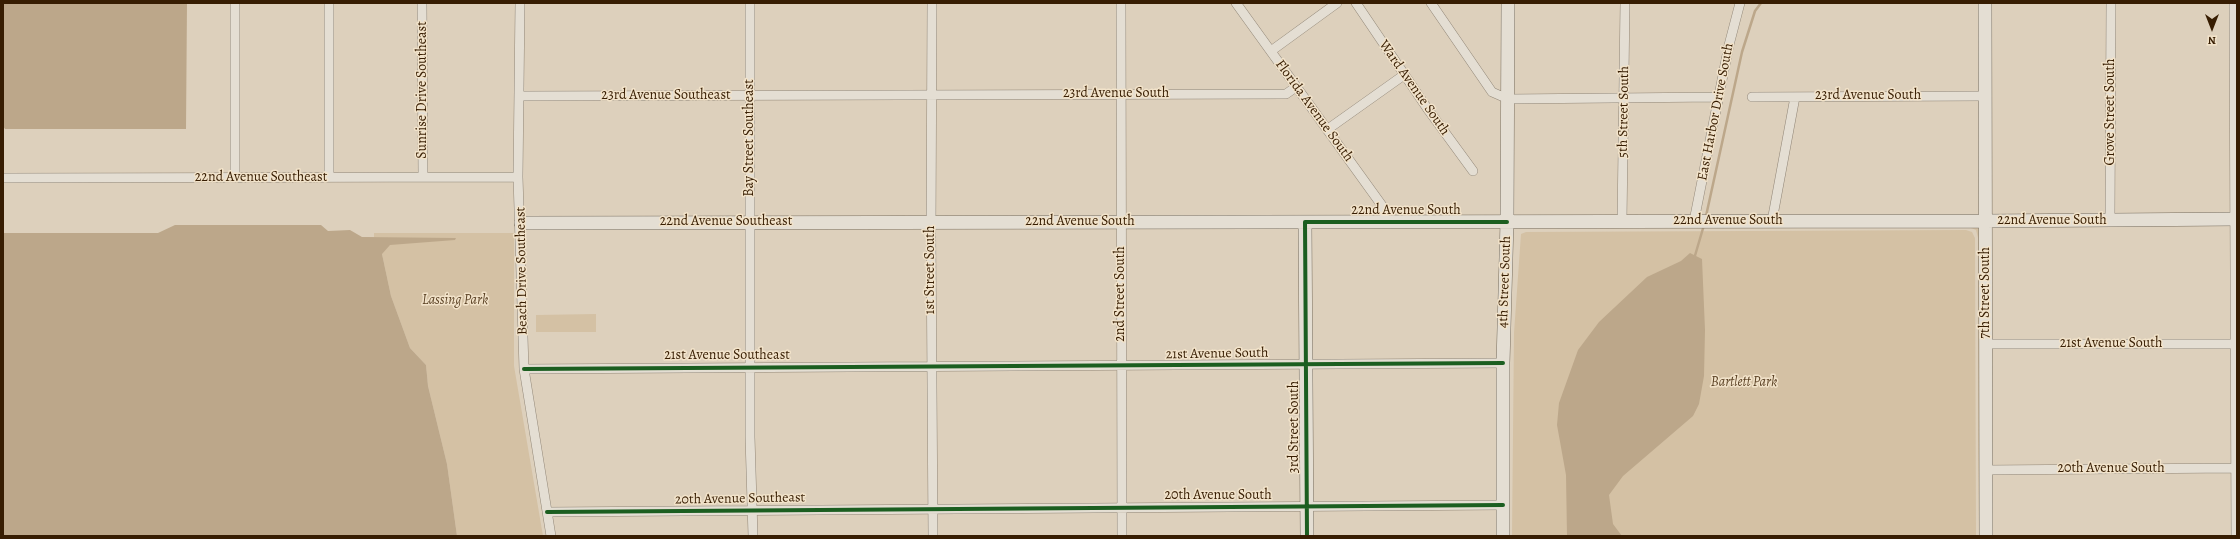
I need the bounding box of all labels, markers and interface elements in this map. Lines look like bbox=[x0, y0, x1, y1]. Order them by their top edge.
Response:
north arrow bbox=[2192, 8, 2232, 48]
street label: Sunrise Drive Southeast bbox=[415, 21, 431, 159]
text: N bbox=[2208, 33, 2216, 48]
street label: Ward Avenue South bbox=[1375, 37, 1453, 139]
street label: East Harbor Drive South bbox=[1694, 42, 1738, 182]
street label: Florida Avenue South bbox=[1271, 57, 1357, 165]
street label: Grove Street South bbox=[2103, 58, 2119, 166]
street label: 5th Street South bbox=[1615, 66, 1633, 158]
street label: Bay Street Southeast bbox=[742, 79, 758, 197]
street label: 23rd Avenue South bbox=[1063, 86, 1169, 102]
street label: 23rd Avenue Southeast bbox=[601, 88, 731, 104]
street label: 23rd Avenue South bbox=[1815, 88, 1921, 104]
street label: 22nd Avenue Southeast bbox=[195, 170, 327, 186]
street label: 22nd Avenue South bbox=[1351, 203, 1461, 219]
street label: Beach Drive Southeast bbox=[512, 207, 532, 335]
street label: 22nd Avenue South bbox=[1673, 213, 1783, 229]
street label: 22nd Avenue South bbox=[1997, 213, 2107, 229]
street label: 22nd Avenue Southeast bbox=[660, 214, 792, 230]
street label: 22nd Avenue South bbox=[1025, 214, 1135, 230]
street label: 1st Street South bbox=[923, 226, 939, 314]
street label: 4th Street South bbox=[1495, 236, 1515, 328]
street label: 2nd Street South bbox=[1113, 246, 1129, 342]
street label: 7th Street South bbox=[1978, 247, 1994, 339]
park label: Lassing Park bbox=[422, 293, 488, 309]
street label: 21st Avenue South bbox=[2060, 336, 2162, 352]
street label: 21st Avenue South bbox=[1166, 345, 1268, 363]
street label: 21st Avenue Southeast bbox=[664, 348, 790, 364]
park label: Bartlett Park bbox=[1711, 375, 1777, 391]
street label: 3rd Street South bbox=[1287, 381, 1303, 473]
street label: 20th Avenue South bbox=[2057, 461, 2165, 477]
street label: 20th Avenue South bbox=[1164, 488, 1272, 504]
street label: 20th Avenue Southeast bbox=[675, 489, 805, 509]

